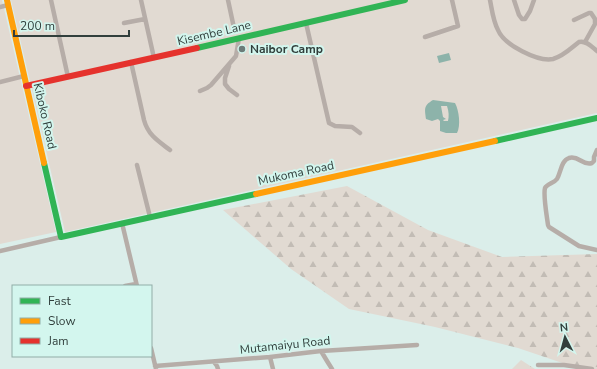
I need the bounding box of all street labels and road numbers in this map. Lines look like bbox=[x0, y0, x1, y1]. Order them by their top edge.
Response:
street label: Kisembe Lane bbox=[176, 17, 252, 49]
street label: Kiboko Road bbox=[30, 81, 60, 151]
street label: Mukoma Road bbox=[257, 157, 335, 189]
street label: Mutamaiyu Road bbox=[239, 332, 331, 358]

